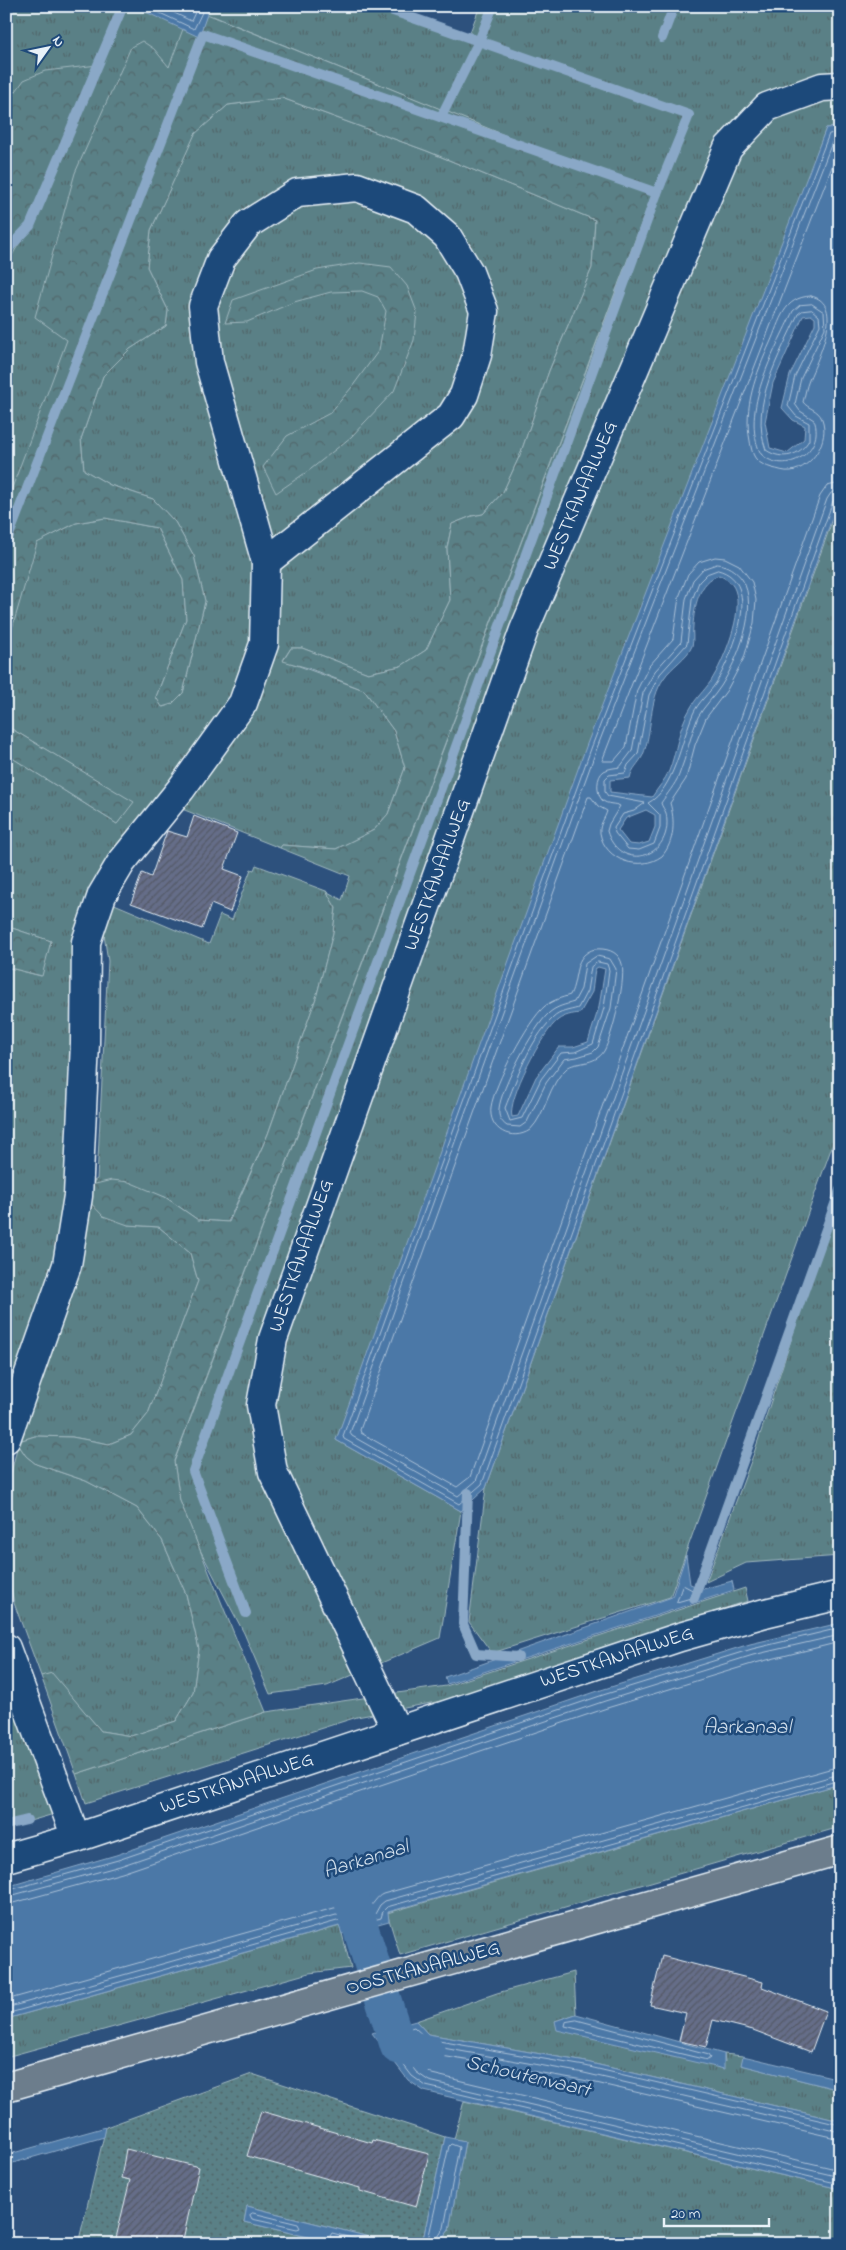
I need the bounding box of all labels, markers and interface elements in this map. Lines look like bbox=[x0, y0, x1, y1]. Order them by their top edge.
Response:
north arrow bbox=[22, 22, 72, 72]
text: N bbox=[46, 32, 69, 51]
street label: WESTKANAALWEG bbox=[536, 417, 626, 575]
street label: WESTKANAALWEG bbox=[397, 795, 479, 955]
street label: WESTKANAALWEG bbox=[262, 1176, 342, 1336]
street label: WESTKANAALWEG bbox=[537, 1620, 697, 1696]
water label: Aarkanaal bbox=[703, 1713, 793, 1743]
street label: WESTKANAALWEG bbox=[157, 1746, 317, 1822]
water label: Aarkanaal bbox=[320, 1832, 415, 1887]
street label: OOSTKANAALWEG bbox=[343, 1935, 503, 2003]
water label: Schoutenvaart bbox=[463, 2048, 595, 2106]
scale bar bbox=[664, 2195, 768, 2227]
text: 20 m bbox=[671, 2203, 701, 2225]

